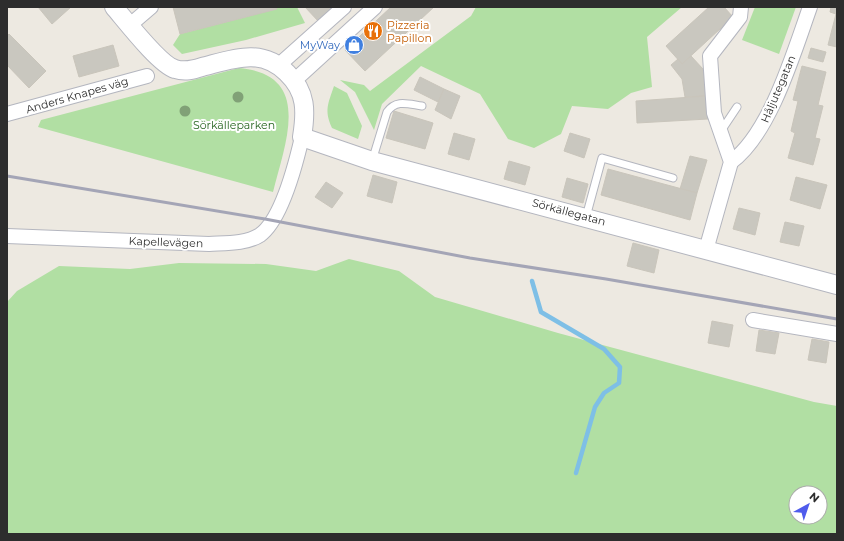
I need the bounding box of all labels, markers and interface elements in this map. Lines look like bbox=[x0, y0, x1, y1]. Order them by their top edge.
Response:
place label: Pizzeria Papillon bbox=[387, 18, 432, 45]
restaurant icon: Pizzeria Papillon bbox=[362, 20, 384, 42]
shop icon: MyWay bbox=[343, 34, 365, 56]
place label: MyWay bbox=[300, 38, 340, 52]
street label: Håljutegatan bbox=[758, 53, 798, 125]
street label: Anders Knapes väg bbox=[24, 74, 130, 116]
park label: Sörkälleparken bbox=[193, 118, 275, 132]
street label: Sörkällegatan bbox=[531, 195, 607, 229]
street label: Kapellevägen bbox=[128, 234, 204, 250]
north arrow bbox=[788, 485, 828, 525]
text: N bbox=[807, 489, 822, 506]

